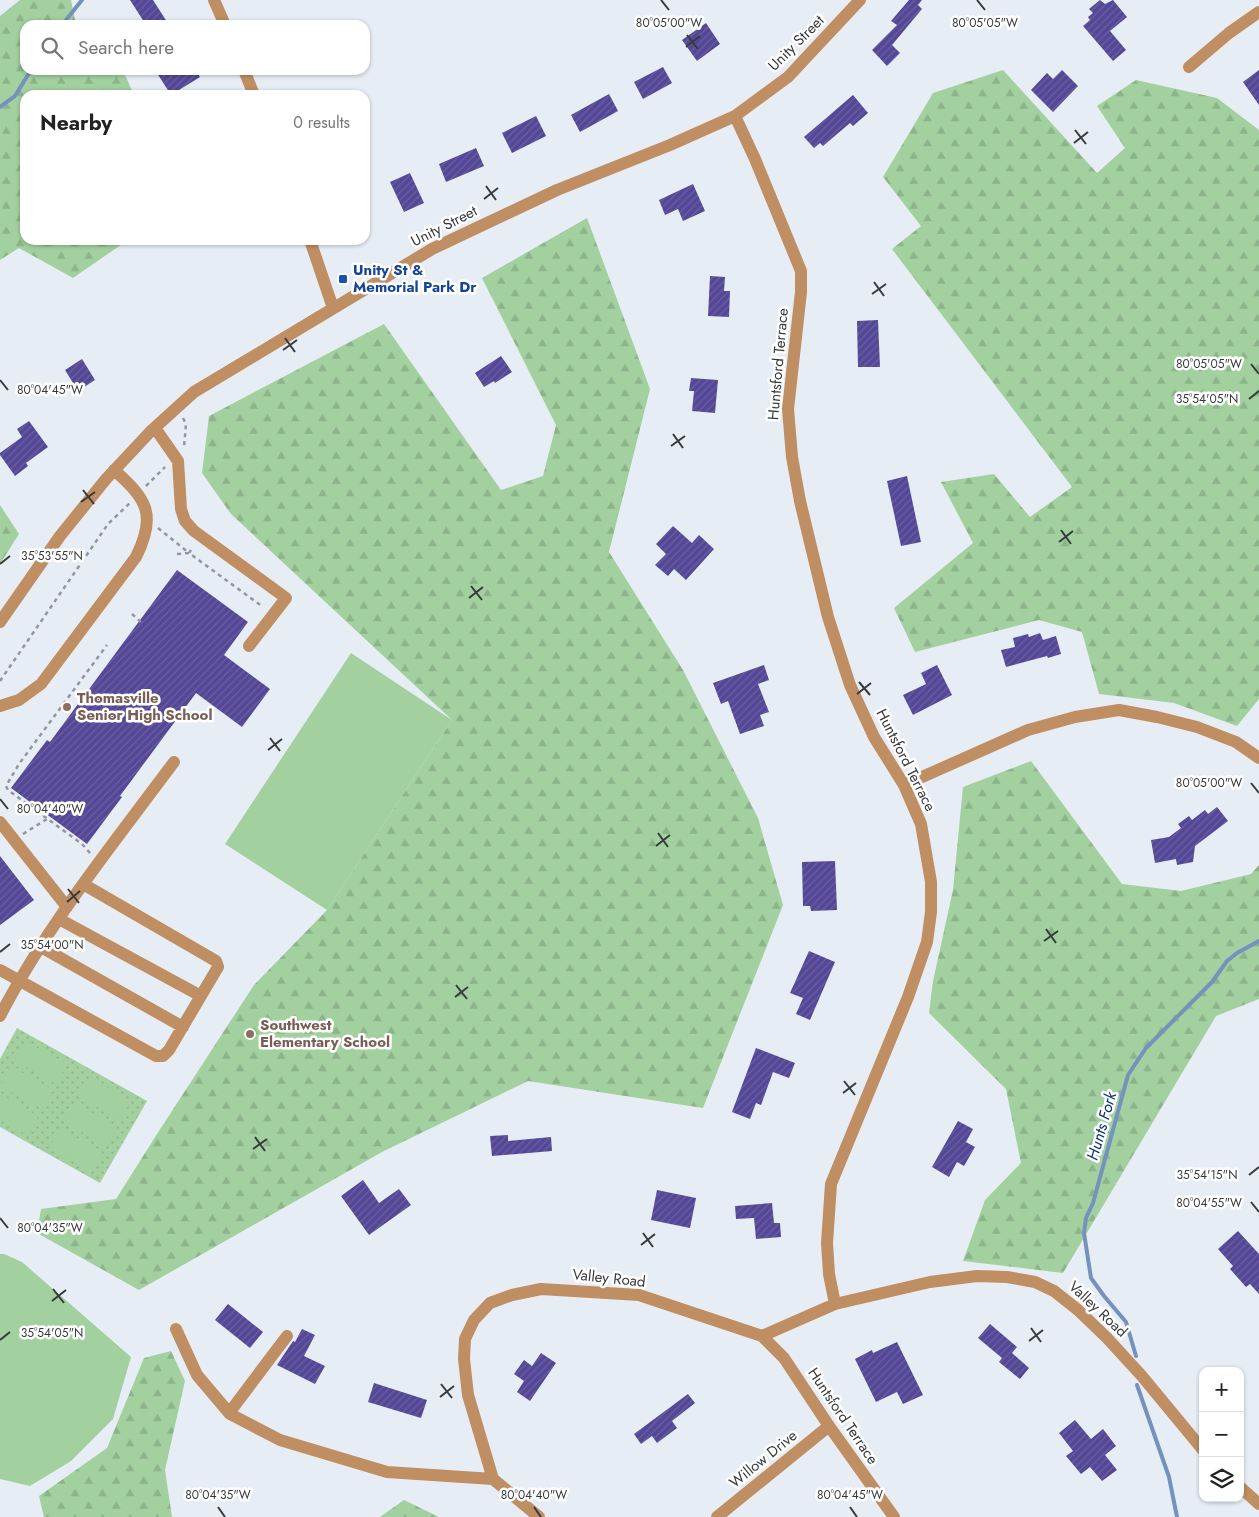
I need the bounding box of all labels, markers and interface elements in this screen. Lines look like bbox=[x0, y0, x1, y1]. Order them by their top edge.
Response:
street label: Unity Street bbox=[763, 10, 829, 76]
text: 80°05'00"W bbox=[636, 14, 702, 32]
text: 80°05'05"W bbox=[952, 14, 1018, 32]
search box bbox=[20, 20, 370, 75]
icon: search bbox=[38, 34, 66, 62]
text: Search here bbox=[78, 34, 174, 61]
text: Nearby bbox=[40, 108, 112, 138]
text: 0 results bbox=[293, 111, 350, 134]
street label: Unity Street bbox=[407, 200, 481, 252]
place label: Unity St & Memorial Park Dr bbox=[353, 259, 477, 298]
marker: Unity St & Memorial Park Dr bbox=[337, 273, 349, 285]
street label: Huntsford Terrace bbox=[762, 307, 794, 421]
text: 80°05'05"W bbox=[1176, 355, 1242, 373]
text: 80°04'45"W bbox=[17, 381, 83, 399]
text: 35°54'05"N bbox=[1176, 390, 1238, 408]
text: 35°53'55"N bbox=[21, 547, 83, 565]
place label: Thomasville Senior High School bbox=[77, 687, 212, 726]
marker: Thomasville Senior High School bbox=[61, 701, 73, 713]
street label: Huntsford Terrace bbox=[871, 705, 941, 815]
text: 80°05'00"W bbox=[1176, 774, 1242, 792]
text: 80°04'40"W bbox=[17, 800, 83, 818]
text: 35°54'00"N bbox=[20, 936, 84, 954]
place label: Southwest Elementary School bbox=[260, 1014, 390, 1053]
marker: Southwest Elementary School bbox=[244, 1028, 256, 1040]
water label: Hunts Fork bbox=[1081, 1088, 1123, 1163]
text: 35°54'15"N bbox=[1177, 1166, 1237, 1184]
text: 80°04'55"W bbox=[1176, 1194, 1242, 1212]
text: 80°04'35"W bbox=[17, 1219, 83, 1237]
street label: Valley Road bbox=[571, 1263, 647, 1293]
street label: Valley Road bbox=[1064, 1276, 1132, 1342]
text: 35°54'05"N bbox=[21, 1324, 83, 1342]
street label: Huntsford Terrace bbox=[802, 1363, 884, 1469]
map controls bbox=[1199, 1367, 1244, 1502]
button: + bbox=[1199, 1367, 1244, 1412]
button: − bbox=[1199, 1412, 1244, 1457]
street label: Willow Drive bbox=[724, 1425, 802, 1493]
button: layers bbox=[1199, 1457, 1244, 1502]
text: 80°04'35"W bbox=[185, 1486, 251, 1504]
text: 80°04'40"W bbox=[501, 1486, 567, 1504]
text: 80°04'45"W bbox=[817, 1486, 883, 1504]

